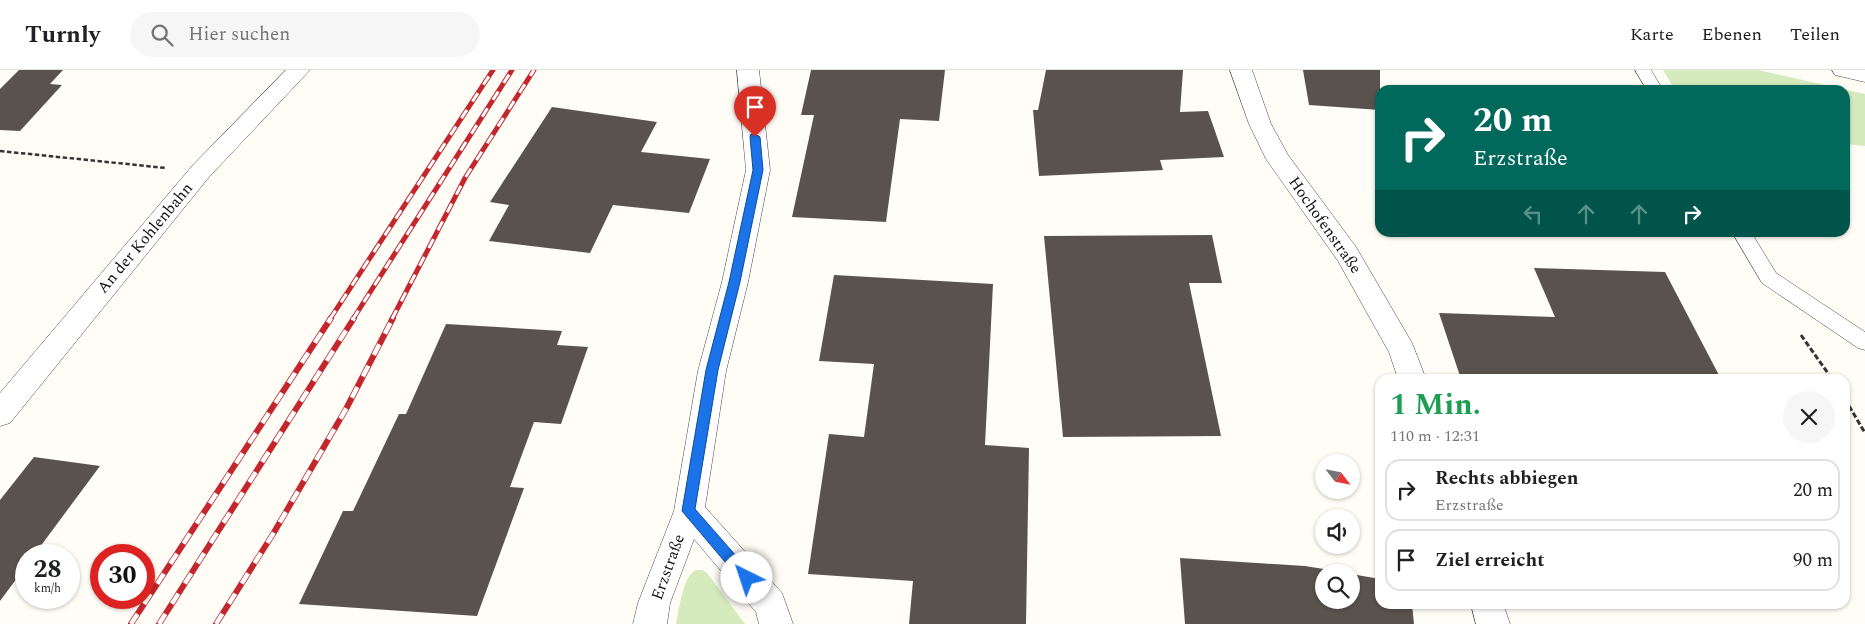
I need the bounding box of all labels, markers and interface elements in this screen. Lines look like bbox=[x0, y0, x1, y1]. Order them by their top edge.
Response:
search box bbox=[130, 12, 480, 57]
text: Turnly bbox=[25, 17, 100, 53]
text: Hier suchen bbox=[188, 20, 290, 49]
icon: search bbox=[148, 21, 176, 49]
text: Karte bbox=[1630, 21, 1674, 48]
text: Ebenen bbox=[1702, 21, 1762, 48]
text: Teilen bbox=[1790, 21, 1840, 48]
pin bbox=[734, 86, 776, 137]
icon: arrive bbox=[741, 93, 769, 121]
text: 20 m bbox=[1473, 94, 1553, 147]
icon: right bbox=[1390, 105, 1455, 170]
text: Erzstraße bbox=[1473, 142, 1568, 175]
street label: Hochofenstraße bbox=[1282, 171, 1368, 279]
street label: An der Kohlenbahn bbox=[91, 177, 199, 299]
icon: left bbox=[1519, 200, 1547, 228]
icon: ahead bbox=[1572, 200, 1600, 228]
icon: ahead bbox=[1625, 200, 1653, 228]
icon: right bbox=[1678, 200, 1706, 228]
text: 1 Min. bbox=[1390, 382, 1481, 428]
button: close bbox=[1783, 391, 1835, 443]
text: 110 m · 12:31 bbox=[1390, 424, 1480, 448]
north arrow bbox=[1315, 454, 1360, 499]
map controls bbox=[1315, 454, 1360, 609]
text: Rechts abbiegen bbox=[1435, 464, 1579, 493]
icon: right bbox=[1392, 476, 1420, 504]
text: 20 m bbox=[1793, 476, 1833, 505]
text: Erzstraße bbox=[1435, 493, 1504, 517]
button: sound bbox=[1315, 509, 1360, 554]
street label: Erzstraße bbox=[645, 531, 691, 603]
speed limit sign: 30 bbox=[90, 544, 155, 609]
icon: arrive bbox=[1392, 546, 1420, 574]
text: Ziel erreicht bbox=[1435, 546, 1545, 575]
text: 90 m bbox=[1793, 546, 1833, 575]
text: 28 bbox=[33, 551, 62, 589]
position arrow bbox=[720, 551, 772, 603]
button: search bbox=[1315, 564, 1360, 609]
text: km/h bbox=[34, 579, 61, 598]

